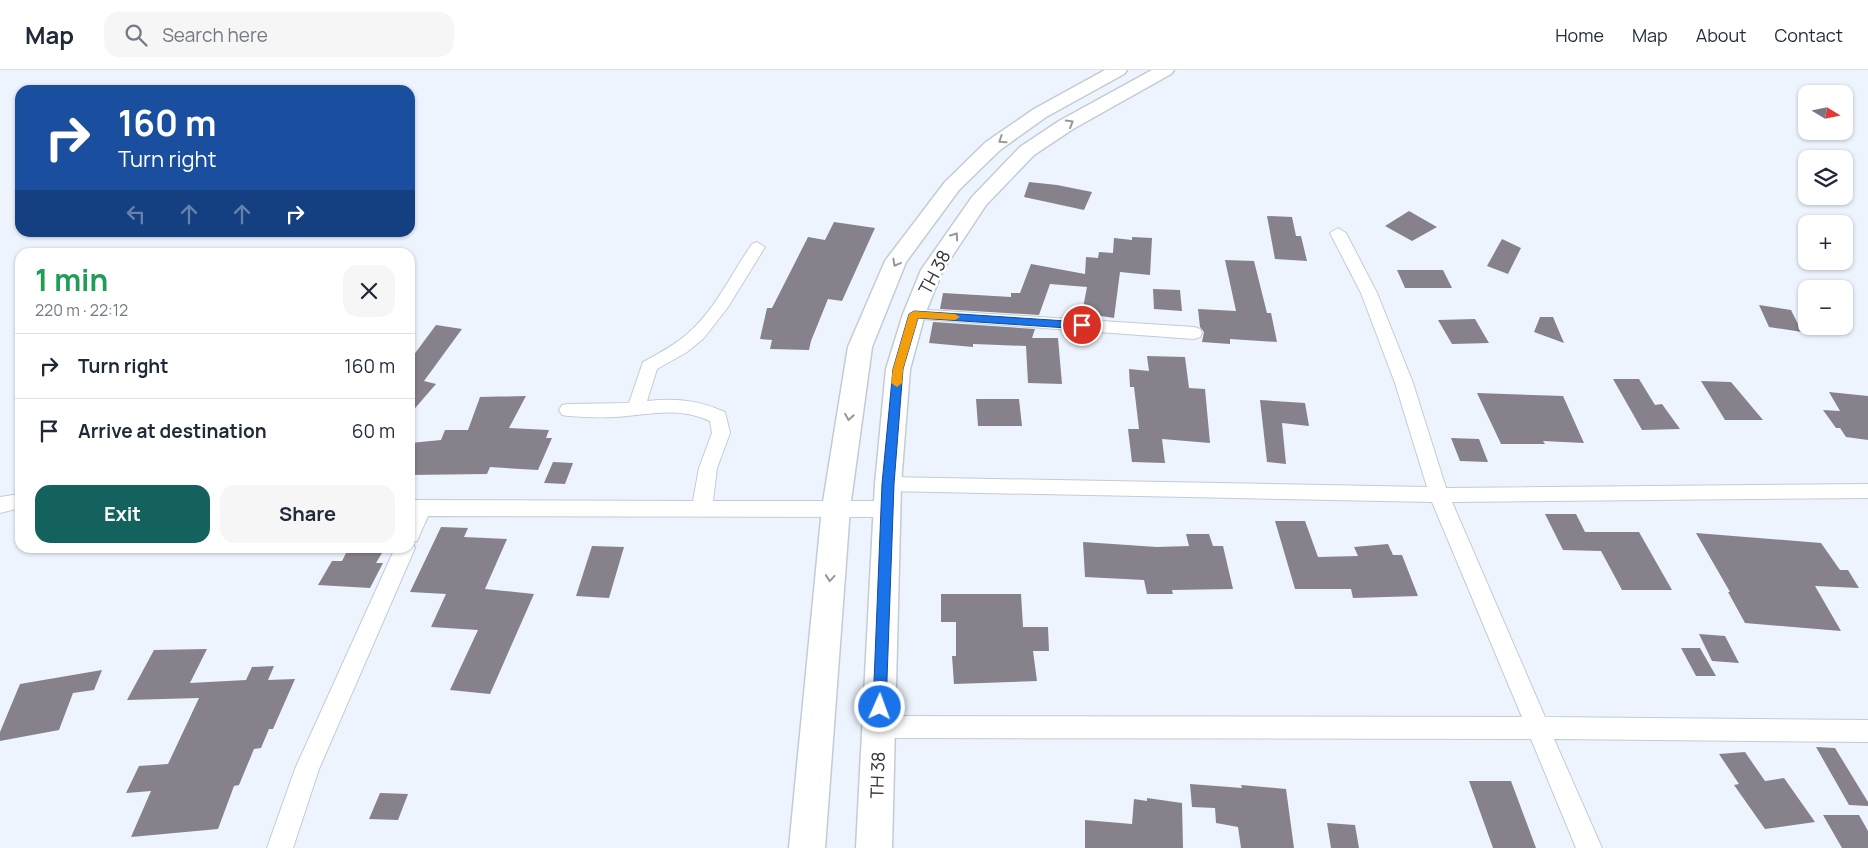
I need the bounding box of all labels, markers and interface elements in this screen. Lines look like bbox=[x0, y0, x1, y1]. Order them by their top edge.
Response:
search box bbox=[104, 12, 454, 57]
text: Map bbox=[25, 18, 74, 51]
icon: search bbox=[122, 21, 150, 49]
text: Search here bbox=[162, 22, 268, 48]
text: Home bbox=[1555, 23, 1604, 47]
text: Map bbox=[1632, 23, 1668, 47]
text: About bbox=[1696, 23, 1746, 47]
text: Contact bbox=[1774, 23, 1843, 47]
north arrow bbox=[1798, 85, 1852, 140]
map controls bbox=[1798, 85, 1853, 335]
text: 160 m bbox=[118, 99, 217, 147]
icon: right bbox=[35, 105, 100, 170]
one-way arrow bbox=[1064, 119, 1073, 129]
one-way arrow bbox=[999, 135, 1008, 143]
text: Turn right bbox=[118, 144, 216, 174]
button: layers bbox=[1798, 150, 1853, 205]
icon: left bbox=[122, 200, 150, 228]
icon: ahead bbox=[175, 200, 203, 228]
icon: ahead bbox=[228, 200, 256, 228]
icon: right bbox=[281, 200, 309, 228]
button: + bbox=[1798, 215, 1853, 270]
one-way arrow bbox=[949, 232, 958, 241]
street label: TH 38 bbox=[912, 246, 956, 298]
one-way arrow bbox=[893, 257, 903, 266]
text: 1 min bbox=[35, 259, 108, 300]
button: close bbox=[343, 265, 395, 317]
button: − bbox=[1798, 280, 1853, 335]
text: 220 m · 22:12 bbox=[35, 299, 128, 321]
pin bbox=[1061, 304, 1103, 346]
icon: arrive bbox=[1068, 311, 1096, 339]
icon: right bbox=[35, 352, 63, 380]
text: Turn right bbox=[78, 353, 168, 379]
text: 160 m bbox=[344, 353, 395, 379]
one-way arrow bbox=[845, 413, 855, 421]
icon: arrive bbox=[35, 417, 63, 445]
text: Arrive at destination bbox=[78, 418, 267, 444]
text: 60 m bbox=[352, 418, 395, 444]
button: Exit bbox=[35, 485, 210, 543]
button: Share bbox=[220, 485, 395, 543]
one-way arrow bbox=[825, 574, 836, 582]
position arrow bbox=[853, 680, 905, 732]
street label: TH 38 bbox=[864, 751, 890, 799]

